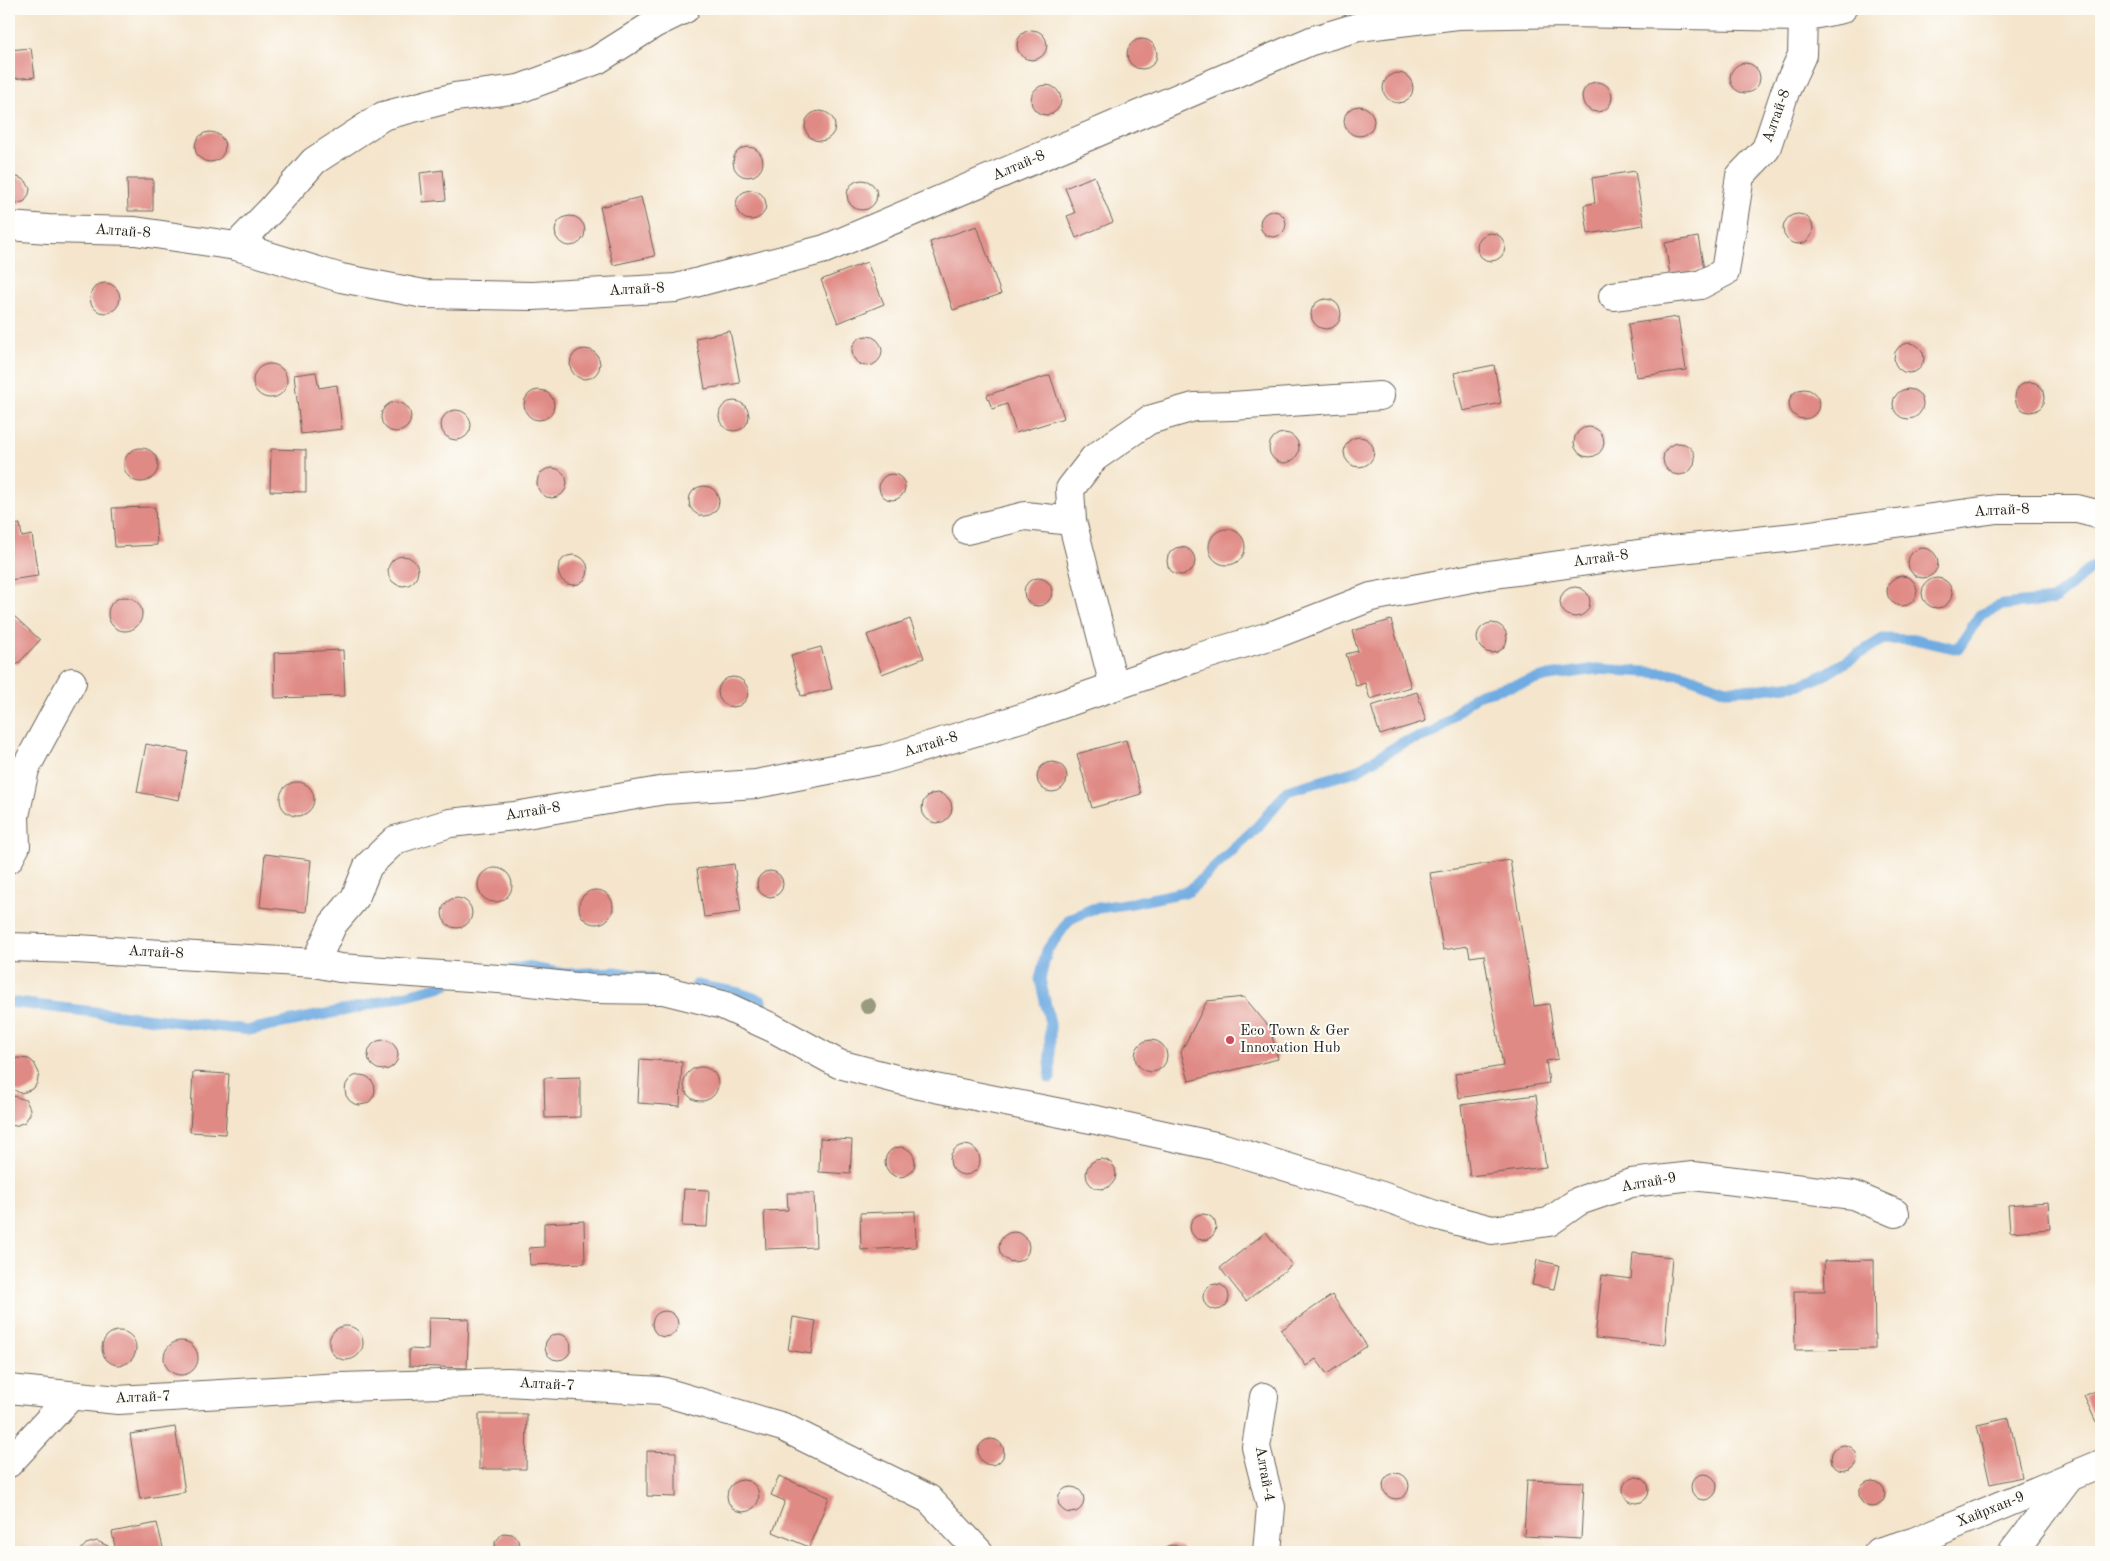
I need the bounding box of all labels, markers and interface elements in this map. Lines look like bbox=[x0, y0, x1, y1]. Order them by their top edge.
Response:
street label: Алтай-8 bbox=[1760, 87, 1794, 145]
street label: Алтай-8 bbox=[990, 148, 1048, 184]
street label: Алтай-8 bbox=[95, 223, 151, 241]
street label: Алтай-8 bbox=[609, 281, 665, 299]
street label: Алтай-8 bbox=[1974, 502, 2030, 520]
street label: Алтай-8 bbox=[1572, 548, 1630, 570]
street label: Алтай-8 bbox=[902, 730, 960, 760]
street label: Алтай-8 bbox=[504, 800, 562, 824]
street label: Алтай-8 bbox=[128, 944, 184, 962]
place label: Eco Town & Ger Innovation Hub bbox=[1240, 1024, 1349, 1056]
marker: Eco Town & Ger Innovation Hub bbox=[1224, 1034, 1236, 1046]
street label: Алтай-9 bbox=[1620, 1171, 1678, 1195]
street label: Алтай-7 bbox=[519, 1376, 575, 1394]
street label: Алтай-7 bbox=[115, 1390, 171, 1406]
street label: Алтай-4 bbox=[1252, 1445, 1276, 1503]
street label: Хайрхан-9 bbox=[1955, 1490, 2027, 1530]

